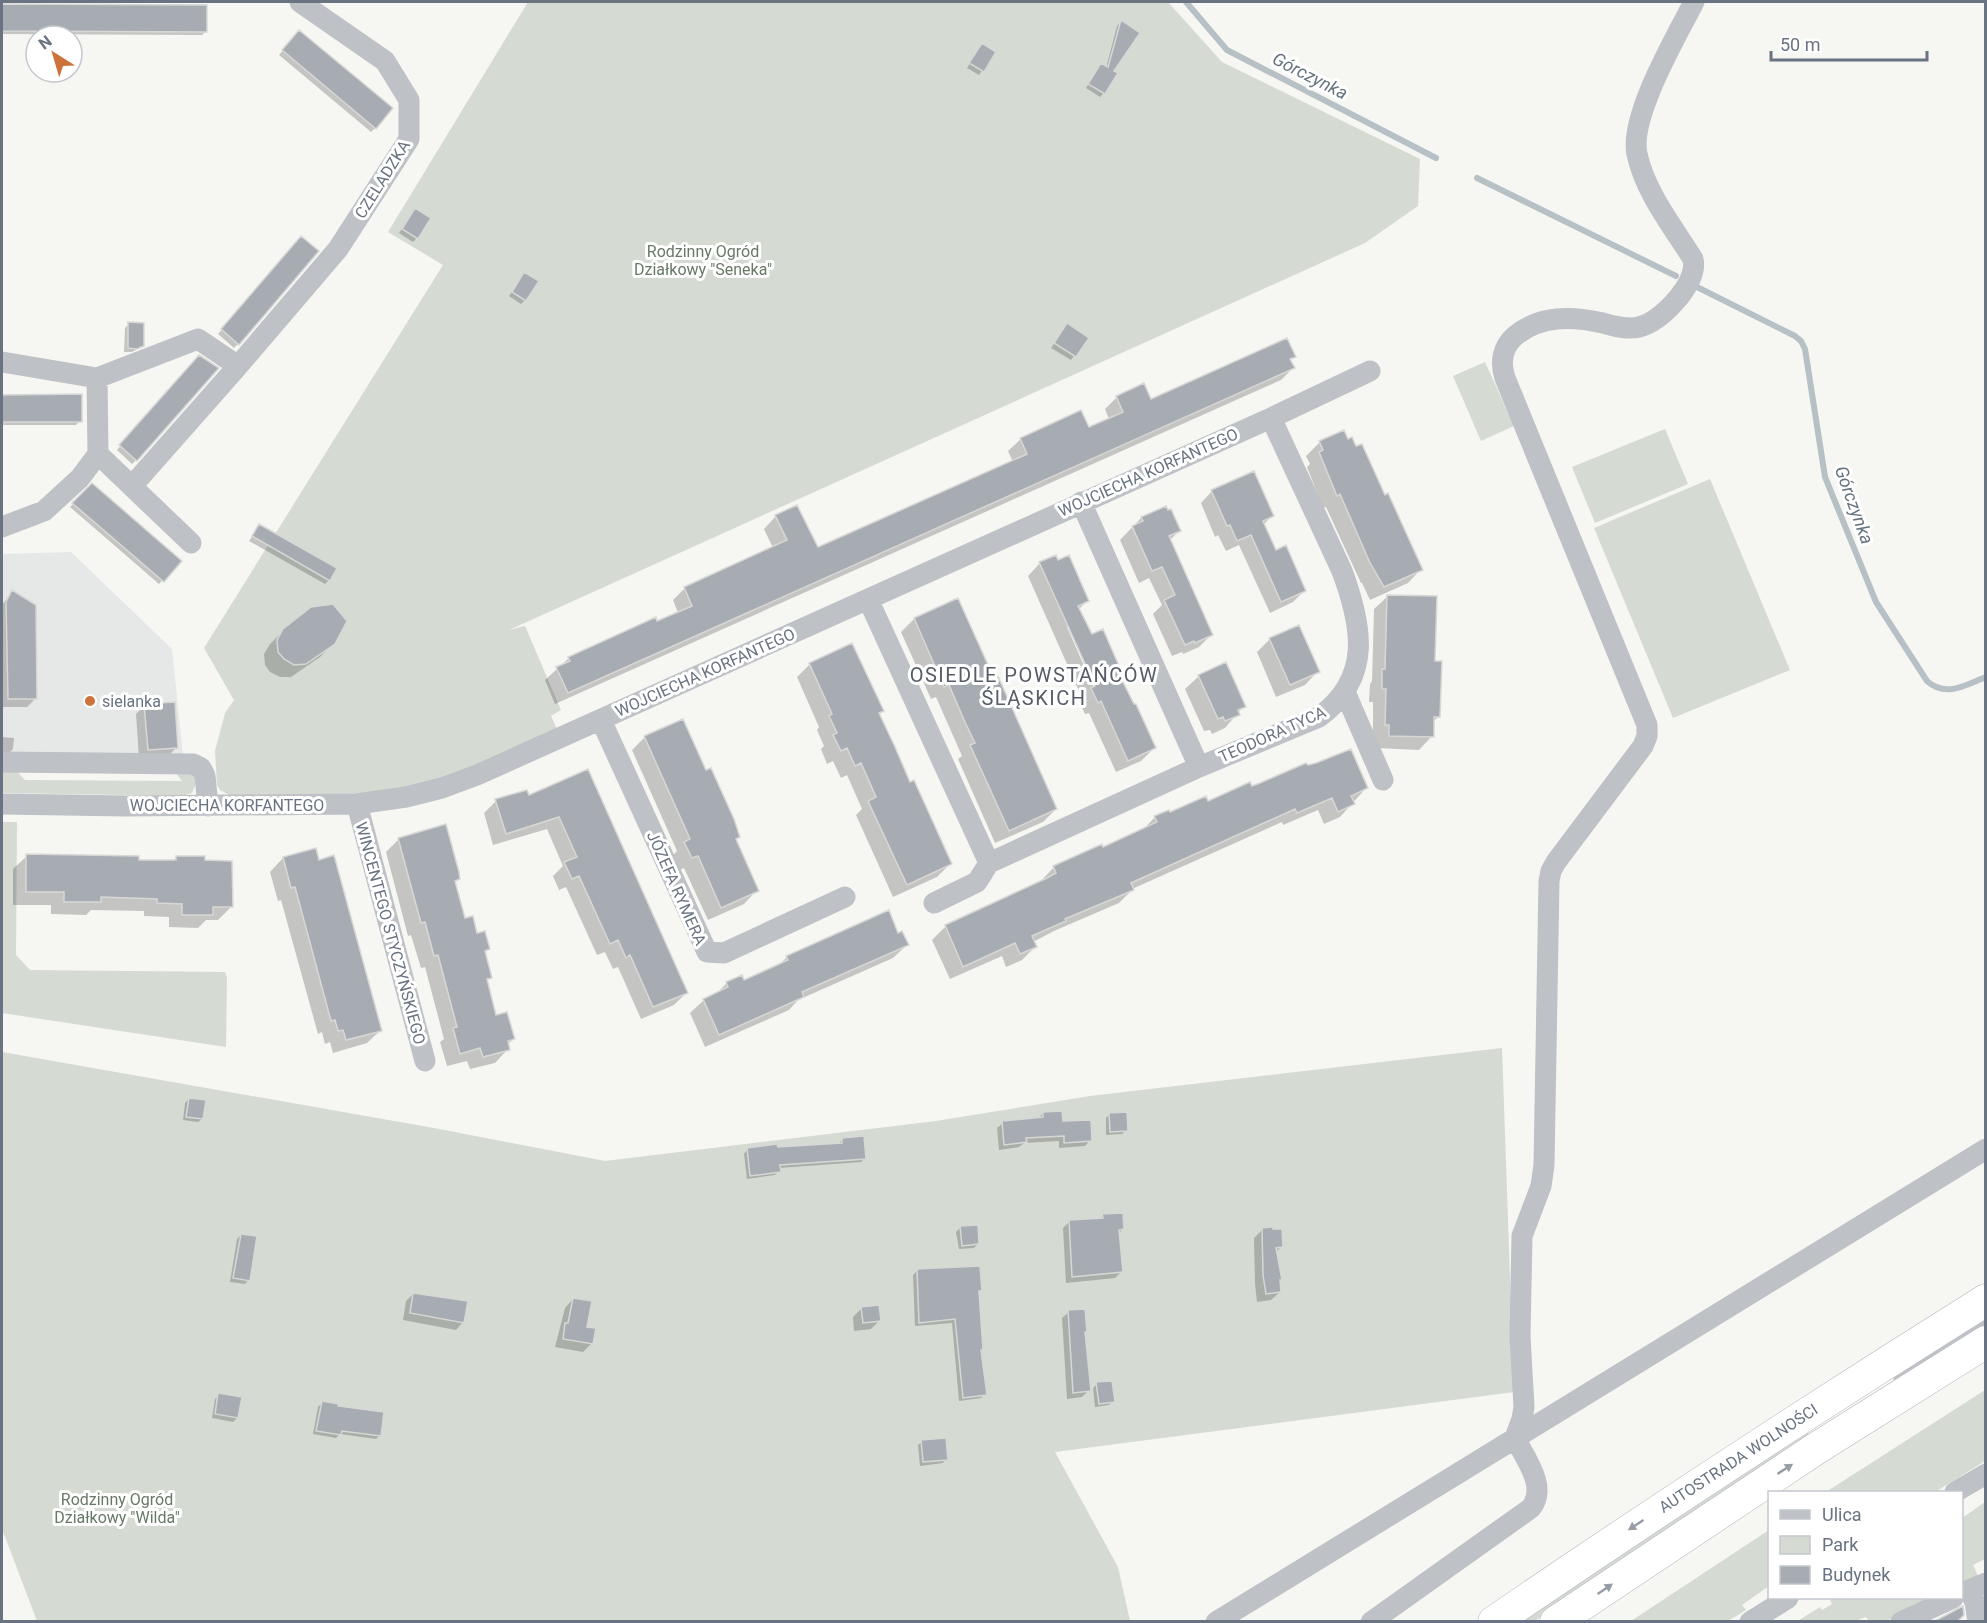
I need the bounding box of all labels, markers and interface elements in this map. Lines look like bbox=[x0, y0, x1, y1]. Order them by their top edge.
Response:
north arrow bbox=[24, 24, 84, 84]
scale bar bbox=[1771, 24, 1927, 62]
text: N bbox=[35, 31, 56, 53]
text: 50 m bbox=[1780, 34, 1820, 55]
water label: Górczynka bbox=[1269, 48, 1351, 103]
street label: CZELADZKA bbox=[351, 136, 414, 222]
park label: Rodzinny Ogród Działkowy "Seneka" bbox=[634, 242, 772, 279]
street label: WOJCIECHA KORFANTEGO bbox=[1055, 424, 1241, 521]
water label: Górczynka bbox=[1831, 463, 1878, 547]
street label: WOJCIECHA KORFANTEGO bbox=[612, 624, 798, 721]
district label: OSIEDLE POWSTAŃCÓW ŚLĄSKICH bbox=[910, 663, 1158, 710]
place label: sielanka bbox=[102, 692, 161, 711]
marker: sielanka bbox=[83, 694, 97, 708]
street label: TEODORA TYCA bbox=[1216, 702, 1329, 767]
street label: WOJCIECHA KORFANTEGO bbox=[130, 796, 324, 815]
street label: WINCENTEGO STYCZYŃSKIEGO bbox=[352, 820, 429, 1046]
street label: JÓZEFA RYMERA bbox=[643, 828, 711, 949]
street label: AUTOSTRADA WOLNOŚCI bbox=[1655, 1399, 1821, 1517]
one-way arrow bbox=[1777, 1464, 1793, 1475]
park label: Rodzinny Ogród Działkowy "Wilda" bbox=[54, 1490, 180, 1527]
legend bbox=[1768, 1491, 1963, 1599]
text: Ulica bbox=[1822, 1504, 1862, 1525]
one-way arrow bbox=[1628, 1519, 1644, 1530]
text: Park bbox=[1822, 1534, 1859, 1555]
text: Budynek bbox=[1822, 1564, 1891, 1585]
one-way arrow bbox=[1596, 1583, 1612, 1595]

